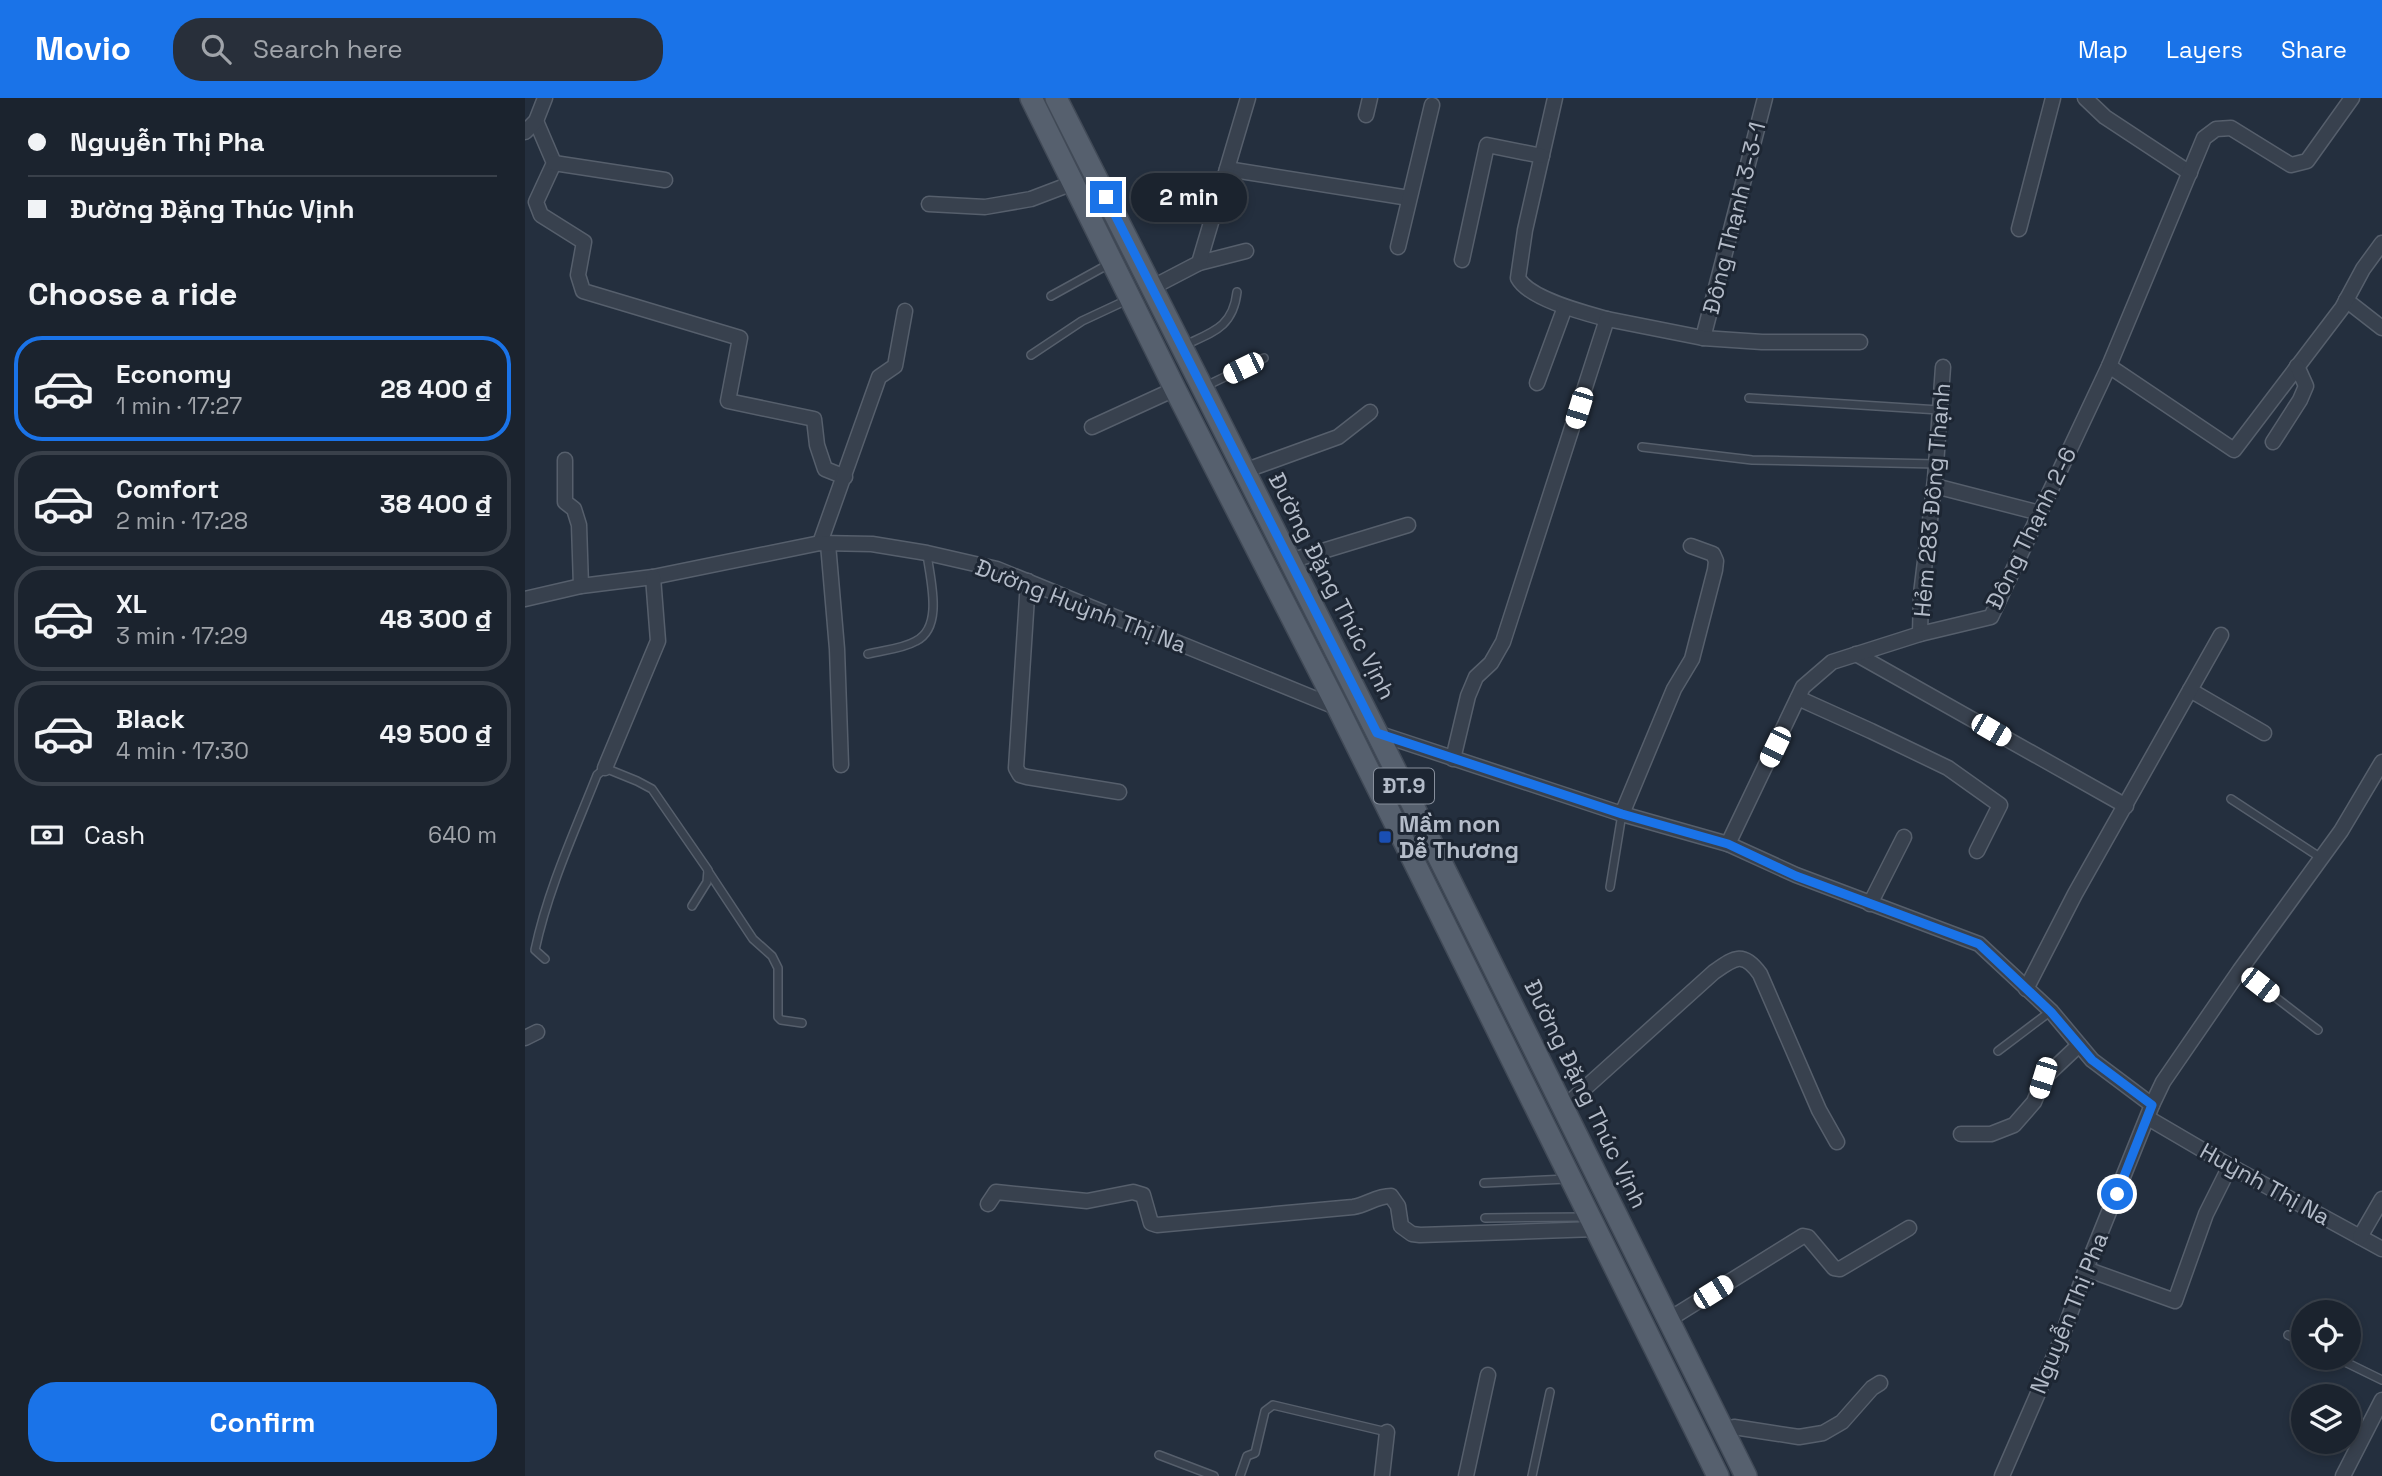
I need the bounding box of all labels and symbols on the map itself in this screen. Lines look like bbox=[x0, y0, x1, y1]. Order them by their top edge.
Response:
street label: Đông Thạnh 3-3-1 bbox=[1696, 119, 1772, 317]
callout: 2 min bbox=[1131, 172, 1246, 222]
route end bbox=[1090, 181, 1122, 213]
car bbox=[1220, 349, 1267, 387]
street label: Hẻm 283 Đông Thạnh bbox=[1907, 382, 1957, 618]
car bbox=[1563, 385, 1596, 431]
street label: Đông Thạnh 2-6 bbox=[1979, 442, 2083, 614]
street label: Đường Đặng Thúc Vịnh bbox=[1262, 467, 1402, 705]
street label: Đường Huỳnh Thị Na bbox=[971, 552, 1191, 660]
car bbox=[1968, 710, 2015, 750]
car bbox=[1757, 724, 1794, 770]
road number: ĐT.9 bbox=[1374, 768, 1434, 804]
place label: Mầm non Dễ Thương bbox=[1399, 809, 1519, 865]
marker: Mầm non Dễ Thương bbox=[1377, 829, 1393, 845]
car bbox=[2237, 964, 2284, 1006]
street label: Đường Đặng Thúc Vịnh bbox=[1518, 975, 1654, 1213]
car bbox=[2027, 1055, 2060, 1101]
street label: Huỳnh Thị Na bbox=[2195, 1136, 2335, 1232]
route start bbox=[2101, 1178, 2133, 1210]
street label: Nguyễn Thị Pha bbox=[2023, 1228, 2115, 1398]
car bbox=[1690, 1272, 1737, 1312]

